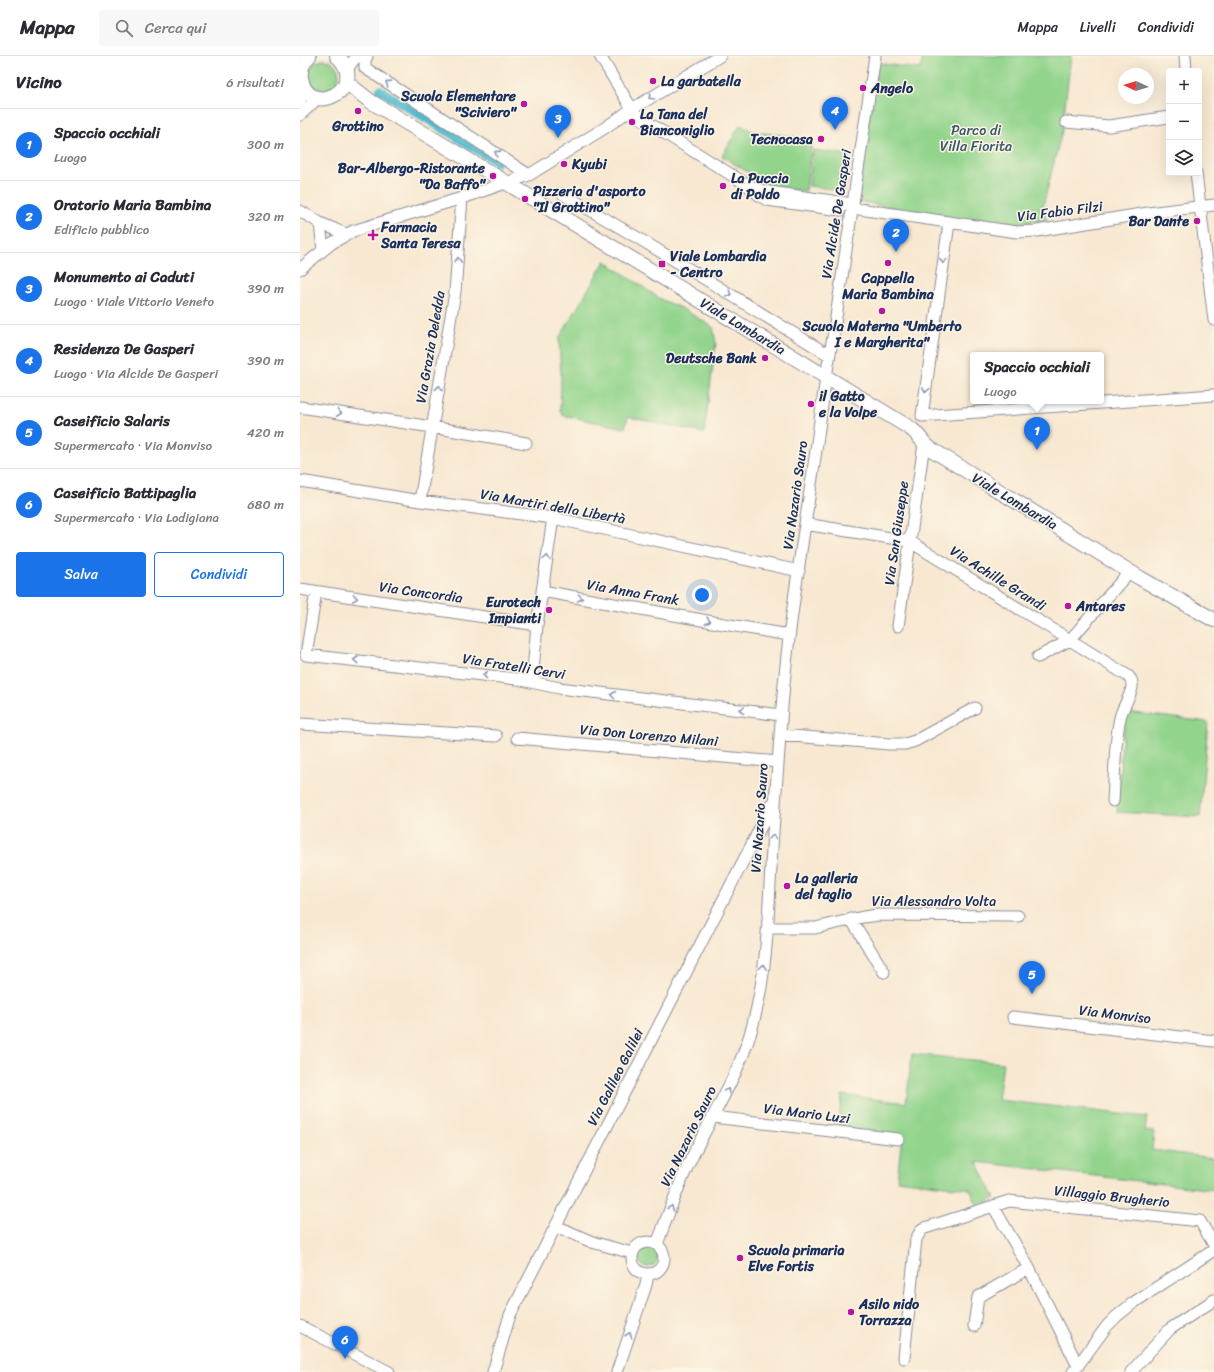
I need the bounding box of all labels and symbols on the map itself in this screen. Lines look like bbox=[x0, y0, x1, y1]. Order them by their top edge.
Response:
north arrow bbox=[1118, 68, 1154, 104]
place label: La garbatella bbox=[661, 69, 742, 94]
marker: La garbatella bbox=[648, 76, 658, 86]
place label: Angelo bbox=[870, 76, 914, 101]
one-way arrow bbox=[385, 80, 392, 87]
marker: Angelo bbox=[858, 83, 868, 93]
place label: Scuola Elementare "Sciviero" bbox=[400, 84, 517, 125]
one-way arrow bbox=[648, 93, 655, 100]
pin: 4 bbox=[822, 97, 848, 130]
marker: Scuola Elementare "Sciviero" bbox=[519, 99, 529, 109]
place label: La Tana del Bianconiglio bbox=[640, 102, 715, 143]
pin: 3 bbox=[545, 105, 571, 138]
marker: Grottino bbox=[353, 106, 363, 116]
place label: Grottino bbox=[331, 114, 384, 139]
marker: La Tana del Bianconiglio bbox=[627, 117, 637, 127]
park label: Parco di Villa Fiorita bbox=[940, 118, 1012, 159]
place label: Tecnocasa bbox=[750, 127, 813, 152]
marker: Tecnocasa bbox=[816, 134, 826, 144]
street label: Via Alcide De Gasperi bbox=[814, 146, 859, 281]
one-way arrow bbox=[494, 150, 501, 158]
place label: Kyubi bbox=[571, 152, 608, 177]
place label: Bar-Albergo-Ristorante "Da Baffo" bbox=[338, 156, 486, 197]
marker: Kyubi bbox=[559, 159, 569, 169]
place label: La Puccia di Poldo bbox=[731, 166, 789, 207]
marker: Bar-Albergo-Ristorante "Da Baffo" bbox=[488, 171, 498, 181]
place label: Pizzeria d'asporto "Il Grottino" bbox=[533, 179, 646, 220]
marker: La Puccia di Poldo bbox=[718, 181, 728, 191]
marker: Pizzeria d'asporto "Il Grottino" bbox=[520, 194, 530, 204]
street label: Via Fabio Filzi bbox=[1016, 194, 1105, 229]
place label: Bar Dante bbox=[1128, 209, 1189, 234]
place label: Farmacia Santa Teresa bbox=[380, 215, 461, 256]
marker: Bar Dante bbox=[1192, 216, 1202, 226]
pin: 2 bbox=[883, 219, 909, 252]
marker: Farmacia Santa Teresa bbox=[368, 230, 378, 240]
place label: Viale Lombardia - Centro bbox=[670, 244, 766, 285]
one-way arrow bbox=[454, 257, 462, 263]
marker: Cappella Maria Bambina bbox=[883, 258, 893, 268]
one-way arrow bbox=[939, 258, 948, 264]
marker: Viale Lombardia - Centro bbox=[657, 259, 667, 269]
place label: Cappella Maria Bambina bbox=[841, 266, 935, 307]
street label: Via Grazia Deledda bbox=[408, 288, 453, 405]
one-way arrow bbox=[725, 289, 732, 297]
street label: Viale Lombardia bbox=[695, 291, 791, 362]
marker: Scuola Materna "Umberto I e Margherita" bbox=[877, 306, 887, 316]
place label: Scuola Materna "Umberto I e Margherita" bbox=[801, 314, 963, 355]
place label: Deutsche Bank bbox=[666, 346, 758, 371]
marker: Deutsche Bank bbox=[760, 353, 770, 363]
place label: il Gatto e la Volpe bbox=[818, 384, 878, 425]
one-way arrow bbox=[434, 385, 442, 391]
one-way arrow bbox=[922, 387, 931, 393]
marker: il Gatto e la Volpe bbox=[806, 399, 816, 409]
one-way arrow bbox=[336, 408, 342, 417]
pin: 1 bbox=[1024, 417, 1050, 450]
street label: Via Nazario Sauro bbox=[775, 439, 816, 551]
street label: Viale Lombardia bbox=[967, 466, 1063, 537]
street label: Via San Giuseppe bbox=[877, 479, 916, 587]
street label: Via Martiri della Libertà bbox=[478, 481, 627, 532]
street label: Via Achille Grandi bbox=[945, 539, 1052, 619]
one-way arrow bbox=[542, 555, 551, 561]
street label: Via Anna Frank bbox=[585, 572, 682, 613]
street label: Via Concordia bbox=[378, 574, 464, 611]
your location bbox=[692, 585, 712, 605]
place label: Eurotech Impianti bbox=[486, 590, 542, 631]
one-way arrow bbox=[352, 593, 358, 602]
one-way arrow bbox=[577, 593, 584, 601]
place label: Antares bbox=[1075, 594, 1126, 619]
marker: Antares bbox=[1063, 601, 1073, 611]
marker: Eurotech Impianti bbox=[544, 605, 554, 615]
one-way arrow bbox=[705, 616, 712, 625]
street label: Via Fratelli Cervi bbox=[461, 646, 568, 687]
one-way arrow bbox=[353, 656, 359, 665]
one-way arrow bbox=[482, 671, 488, 680]
one-way arrow bbox=[610, 691, 616, 700]
one-way arrow bbox=[739, 706, 746, 715]
street label: Via Don Lorenzo Milani bbox=[579, 717, 720, 754]
street label: Via Nazario Sauro bbox=[743, 762, 776, 874]
one-way arrow bbox=[768, 834, 777, 840]
place label: La galleria del taglio bbox=[795, 866, 859, 907]
marker: La galleria del taglio bbox=[782, 881, 792, 891]
street label: Via Alessandro Volta bbox=[872, 889, 996, 914]
pin: 5 bbox=[1019, 961, 1045, 994]
one-way arrow bbox=[758, 964, 767, 970]
street label: Via Monviso bbox=[1077, 998, 1152, 1031]
street label: Via Galileo Galilei bbox=[580, 1023, 651, 1130]
street label: Via Nazario Sauro bbox=[653, 1081, 724, 1191]
one-way arrow bbox=[722, 1088, 730, 1095]
street label: Via Mario Luzi bbox=[762, 1096, 853, 1131]
street label: Villaggio Brugherio bbox=[1053, 1178, 1171, 1215]
one-way arrow bbox=[666, 1204, 674, 1211]
place label: Scuola primaria Elve Fortis bbox=[747, 1238, 844, 1279]
marker: Scuola primaria Elve Fortis bbox=[735, 1253, 745, 1263]
place label: Asilo nido Torrazza bbox=[858, 1292, 920, 1333]
marker: Asilo nido Torrazza bbox=[846, 1307, 856, 1317]
pin: 6 bbox=[332, 1326, 358, 1359]
one-way arrow bbox=[624, 1331, 632, 1338]

